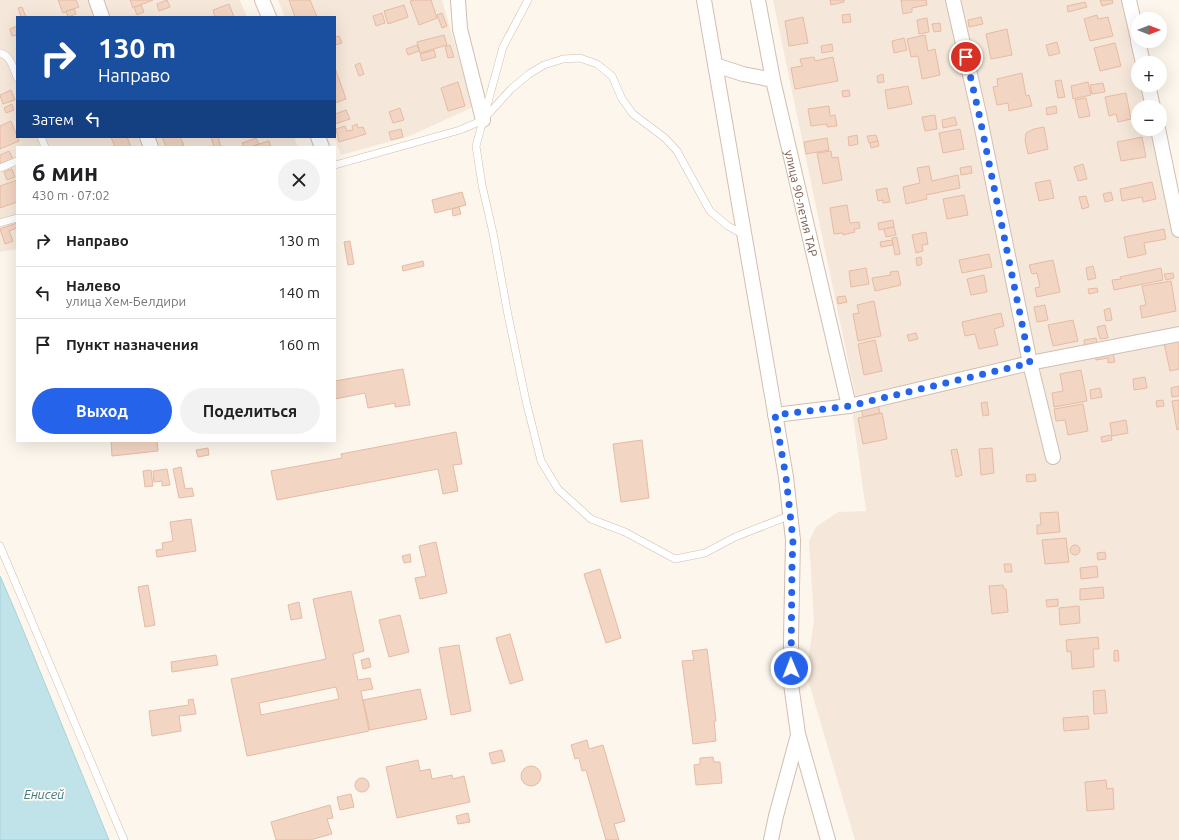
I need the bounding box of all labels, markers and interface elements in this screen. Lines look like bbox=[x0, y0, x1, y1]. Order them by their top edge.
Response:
north arrow bbox=[1131, 12, 1167, 48]
map controls bbox=[1131, 12, 1167, 136]
icon: right bbox=[32, 32, 84, 84]
text: 130 m bbox=[98, 32, 176, 63]
pin bbox=[949, 40, 983, 74]
icon: arrive bbox=[955, 46, 977, 68]
button: + bbox=[1131, 56, 1167, 92]
text: Направо bbox=[98, 65, 170, 85]
button: − bbox=[1131, 100, 1167, 136]
icon: left bbox=[82, 108, 104, 130]
text: Затем bbox=[32, 111, 74, 128]
street label: улица 90-летия ТАР bbox=[783, 149, 820, 258]
text: 6 мин bbox=[32, 159, 98, 186]
button: close bbox=[278, 159, 320, 201]
text: 430 m · 07:02 bbox=[32, 188, 110, 202]
icon: right bbox=[32, 230, 54, 252]
text: Направо bbox=[66, 232, 129, 249]
text: 130 m bbox=[278, 232, 320, 249]
text: Налево bbox=[66, 277, 121, 294]
icon: left bbox=[32, 282, 54, 304]
text: 140 m bbox=[278, 284, 320, 301]
text: улица Хем-Белдири bbox=[66, 294, 186, 308]
icon: arrive bbox=[32, 334, 54, 356]
text: Пункт назначения bbox=[66, 336, 199, 353]
text: 160 m bbox=[278, 336, 320, 353]
button: Выход bbox=[32, 388, 172, 434]
button: Поделиться bbox=[180, 388, 320, 434]
position arrow bbox=[770, 647, 812, 689]
water label: Енисей bbox=[24, 787, 64, 801]

